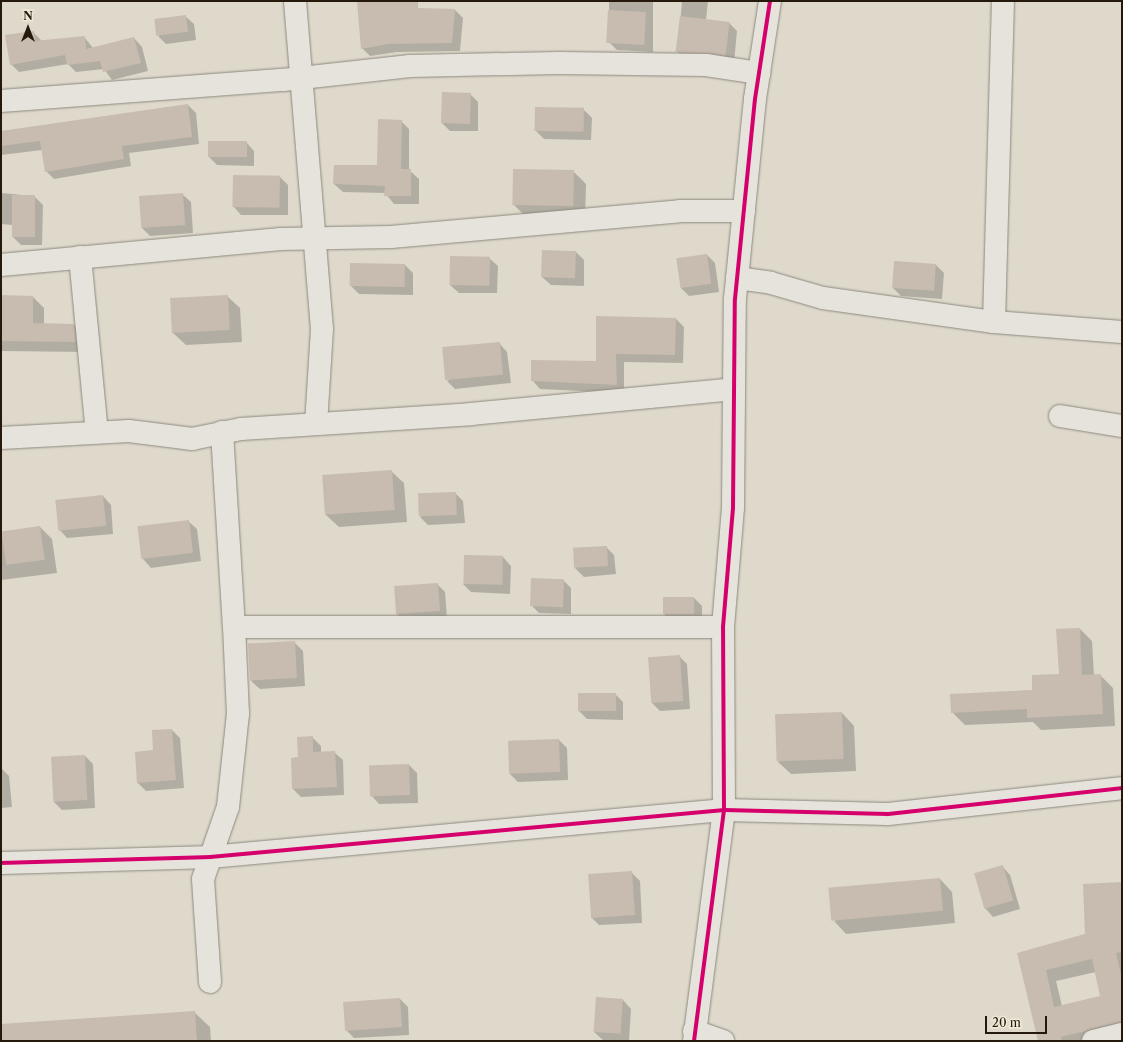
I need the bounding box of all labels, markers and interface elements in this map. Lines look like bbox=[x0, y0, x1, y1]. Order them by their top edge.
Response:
north arrow bbox=[8, 8, 48, 48]
text: N bbox=[23, 9, 33, 23]
scale bar bbox=[987, 1008, 1049, 1034]
text: 20 m bbox=[992, 1015, 1021, 1030]

